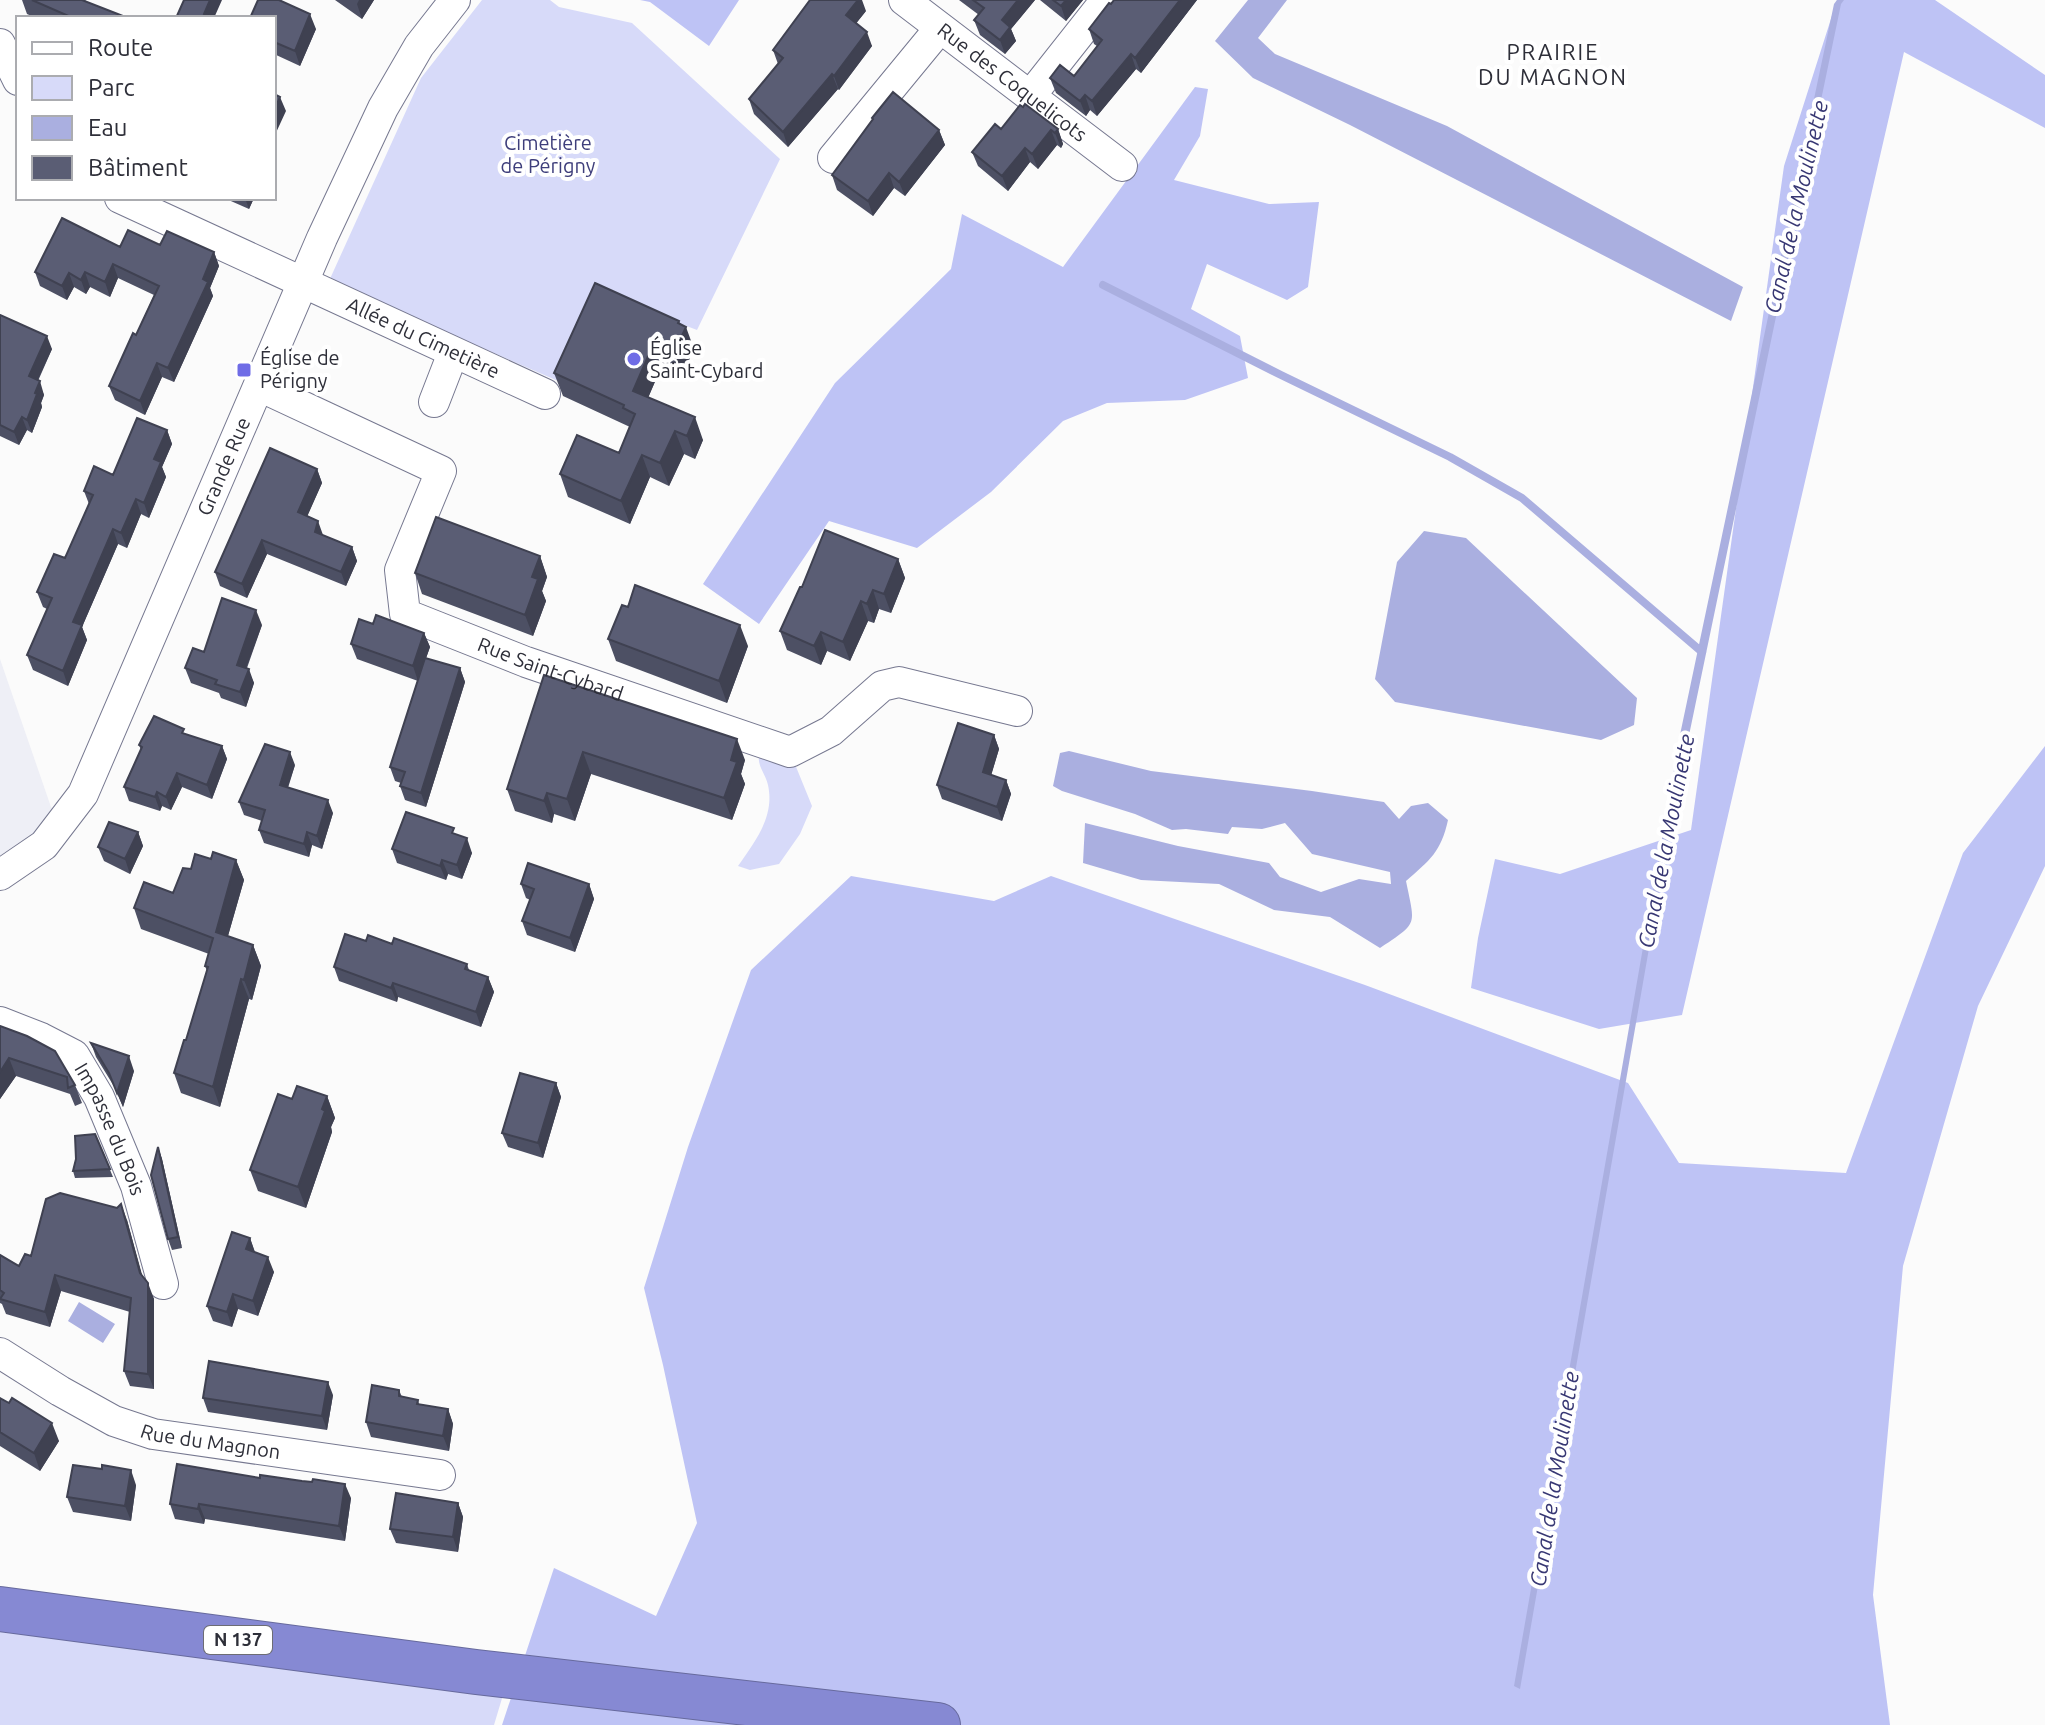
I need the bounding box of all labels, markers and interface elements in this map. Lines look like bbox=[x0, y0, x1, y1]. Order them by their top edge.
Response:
legend bbox=[16, 16, 276, 200]
street label: Rue des Coquelicots bbox=[933, 18, 1092, 146]
text: Route bbox=[88, 34, 153, 61]
district label: PRAIRIE DU MAGNON bbox=[1478, 39, 1628, 89]
text: Parc bbox=[88, 74, 135, 101]
water label: Canal de la Moulinette bbox=[1759, 98, 1832, 316]
text: Eau bbox=[88, 114, 127, 141]
park label: Cimetière de Périgny bbox=[501, 131, 596, 177]
text: Bâtiment bbox=[88, 154, 189, 181]
street label: Allée du Cimetière bbox=[343, 292, 504, 383]
place label: Église Saint-Cybard bbox=[650, 336, 763, 382]
place label: Église de Périgny bbox=[260, 346, 340, 392]
marker: Église Saint-Cybard bbox=[625, 350, 643, 368]
marker: Église de Périgny bbox=[235, 361, 253, 379]
street label: Grande Rue bbox=[192, 414, 255, 519]
street label: Rue Saint-Cybard bbox=[475, 632, 626, 705]
water label: Canal de la Moulinette bbox=[1632, 732, 1699, 950]
street label: Impasse du Bois bbox=[70, 1059, 150, 1198]
water label: Canal de la Moulinette bbox=[1524, 1370, 1583, 1588]
street label: Rue du Magnon bbox=[138, 1419, 282, 1463]
road number: N 137 bbox=[204, 1626, 272, 1654]

